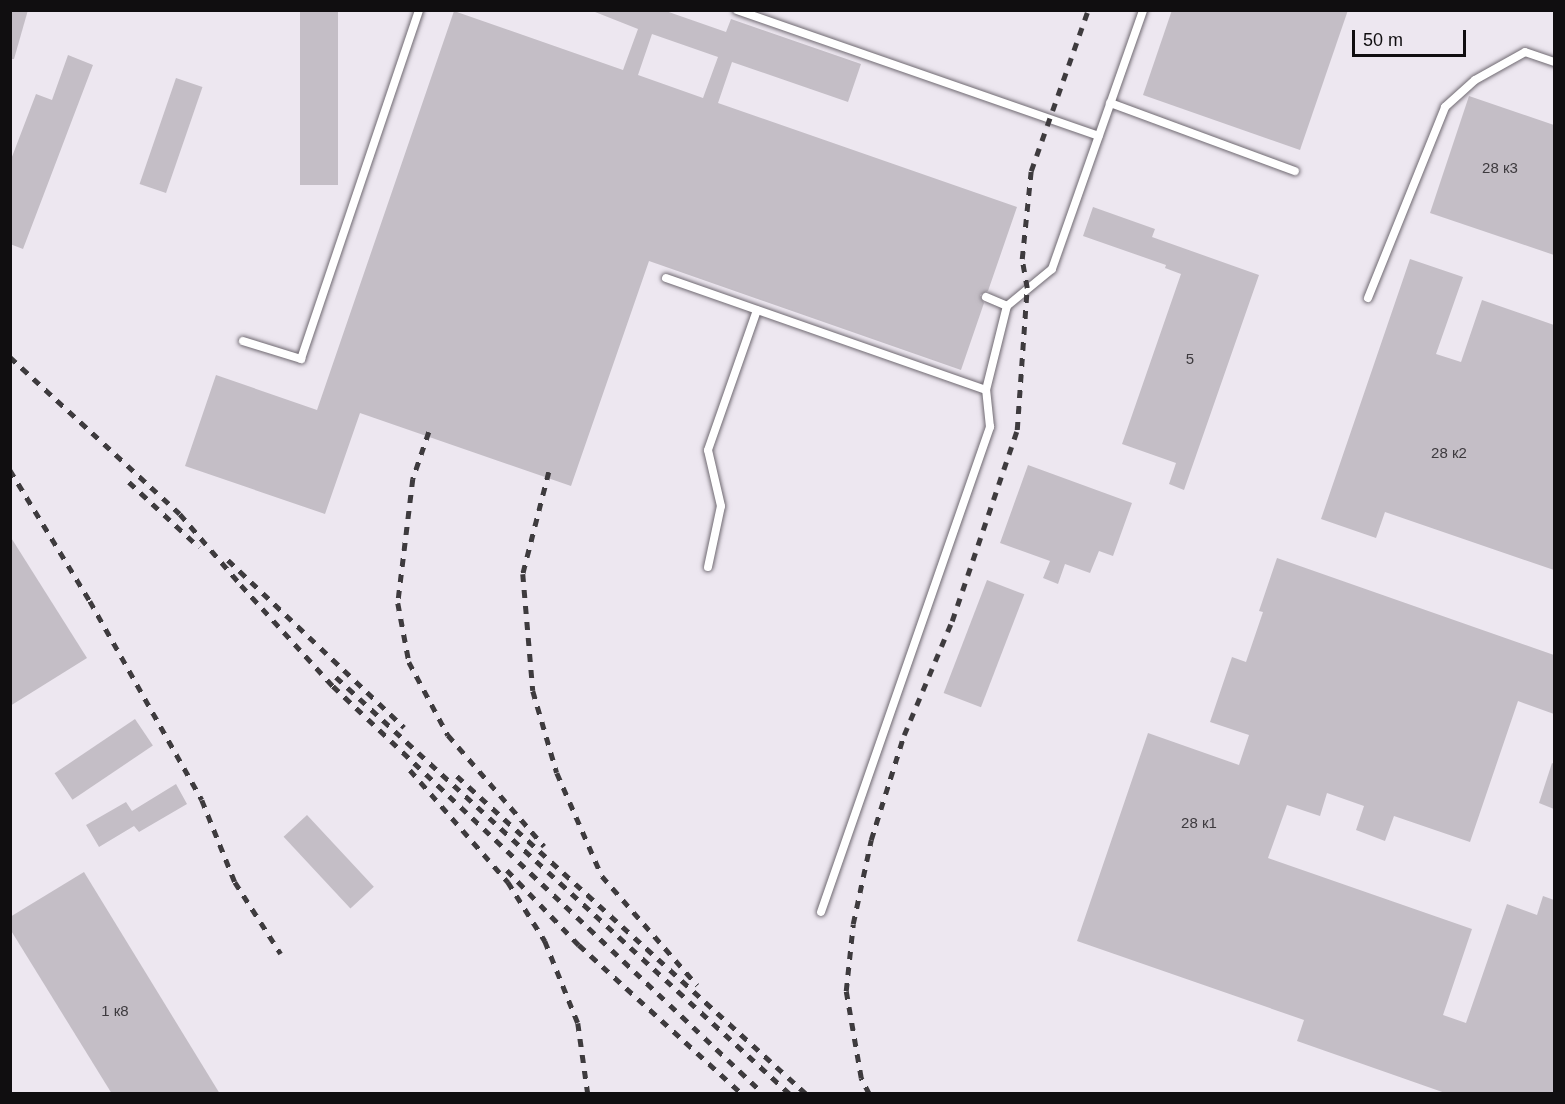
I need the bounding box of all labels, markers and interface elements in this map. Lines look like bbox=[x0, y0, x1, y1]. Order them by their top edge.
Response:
scale bar bbox=[1355, 18, 1469, 56]
text: 50 m bbox=[1363, 30, 1403, 50]
house number: 28 к3 bbox=[1482, 159, 1518, 177]
house number: 5 bbox=[1186, 350, 1194, 368]
house number: 28 к2 bbox=[1431, 444, 1467, 462]
house number: 28 к1 bbox=[1181, 814, 1217, 832]
house number: 1 к8 bbox=[101, 1002, 129, 1020]

